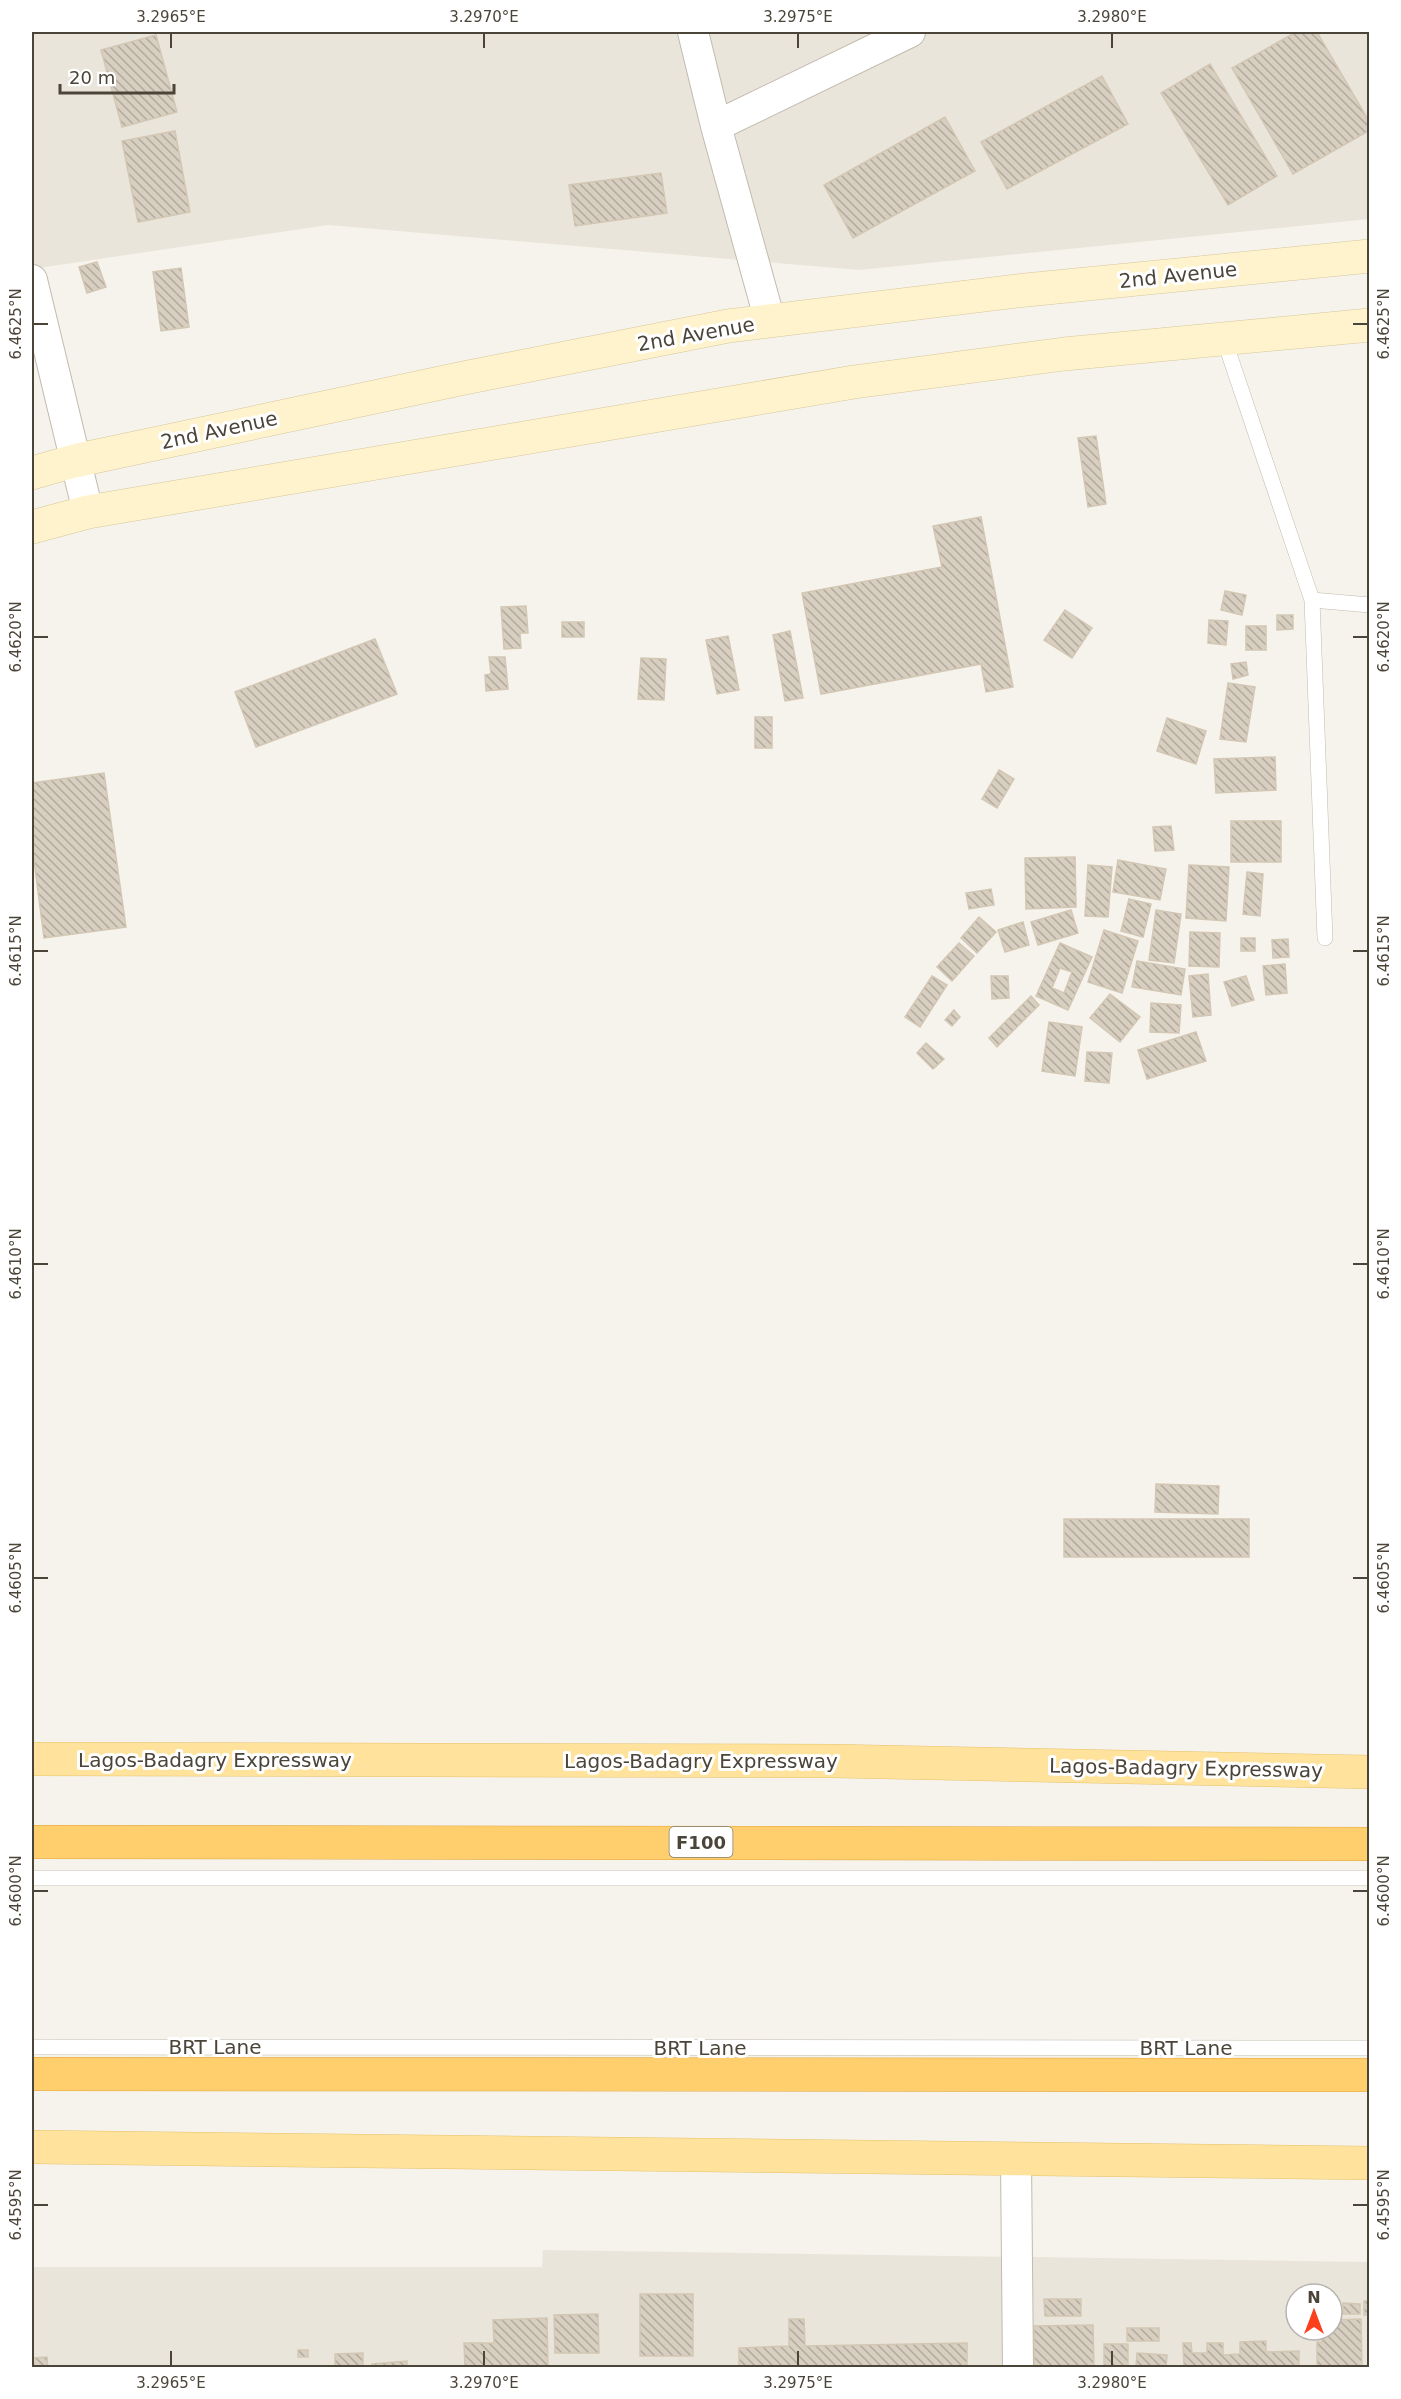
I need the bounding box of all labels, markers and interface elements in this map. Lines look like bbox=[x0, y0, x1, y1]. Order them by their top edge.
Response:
text: 3.2965°E bbox=[136, 8, 206, 26]
text: 3.2970°E bbox=[449, 8, 519, 26]
text: 3.2975°E bbox=[763, 8, 833, 26]
text: 3.2980°E bbox=[1077, 8, 1147, 26]
scale bar bbox=[60, 57, 174, 95]
text: 20 m bbox=[69, 67, 115, 88]
street label: 2nd Avenue bbox=[1118, 257, 1238, 293]
text: 6.4625°N bbox=[7, 288, 25, 360]
text: 6.4625°N bbox=[1375, 288, 1393, 360]
street label: 2nd Avenue bbox=[635, 312, 757, 356]
street label: 2nd Avenue bbox=[158, 406, 280, 454]
text: 6.4620°N bbox=[7, 601, 25, 673]
text: 6.4620°N bbox=[1375, 601, 1393, 673]
text: 6.4615°N bbox=[7, 915, 25, 987]
text: 6.4615°N bbox=[1375, 915, 1393, 987]
text: 6.4610°N bbox=[7, 1228, 25, 1300]
text: 6.4610°N bbox=[1375, 1228, 1393, 1300]
text: 6.4605°N bbox=[7, 1542, 25, 1614]
text: 6.4605°N bbox=[1375, 1542, 1393, 1614]
street label: Lagos-Badagry Expressway bbox=[78, 1748, 352, 1772]
street label: Lagos-Badagry Expressway bbox=[564, 1749, 838, 1773]
street label: Lagos-Badagry Expressway bbox=[1049, 1754, 1323, 1782]
road number: F100 bbox=[670, 1827, 732, 1857]
text: 6.4600°N bbox=[7, 1855, 25, 1927]
text: 6.4600°N bbox=[1375, 1855, 1393, 1927]
street label: BRT Lane bbox=[168, 2035, 262, 2059]
street label: BRT Lane bbox=[653, 2036, 747, 2060]
street label: BRT Lane bbox=[1139, 2036, 1233, 2060]
text: 6.4595°N bbox=[7, 2169, 25, 2241]
text: 6.4595°N bbox=[1375, 2169, 1393, 2241]
north arrow bbox=[1284, 2282, 1344, 2342]
text: N bbox=[1307, 2288, 1321, 2307]
text: 3.2965°E bbox=[136, 2374, 206, 2392]
text: 3.2970°E bbox=[449, 2374, 519, 2392]
text: 3.2975°E bbox=[763, 2374, 833, 2392]
text: 3.2980°E bbox=[1077, 2374, 1147, 2392]

